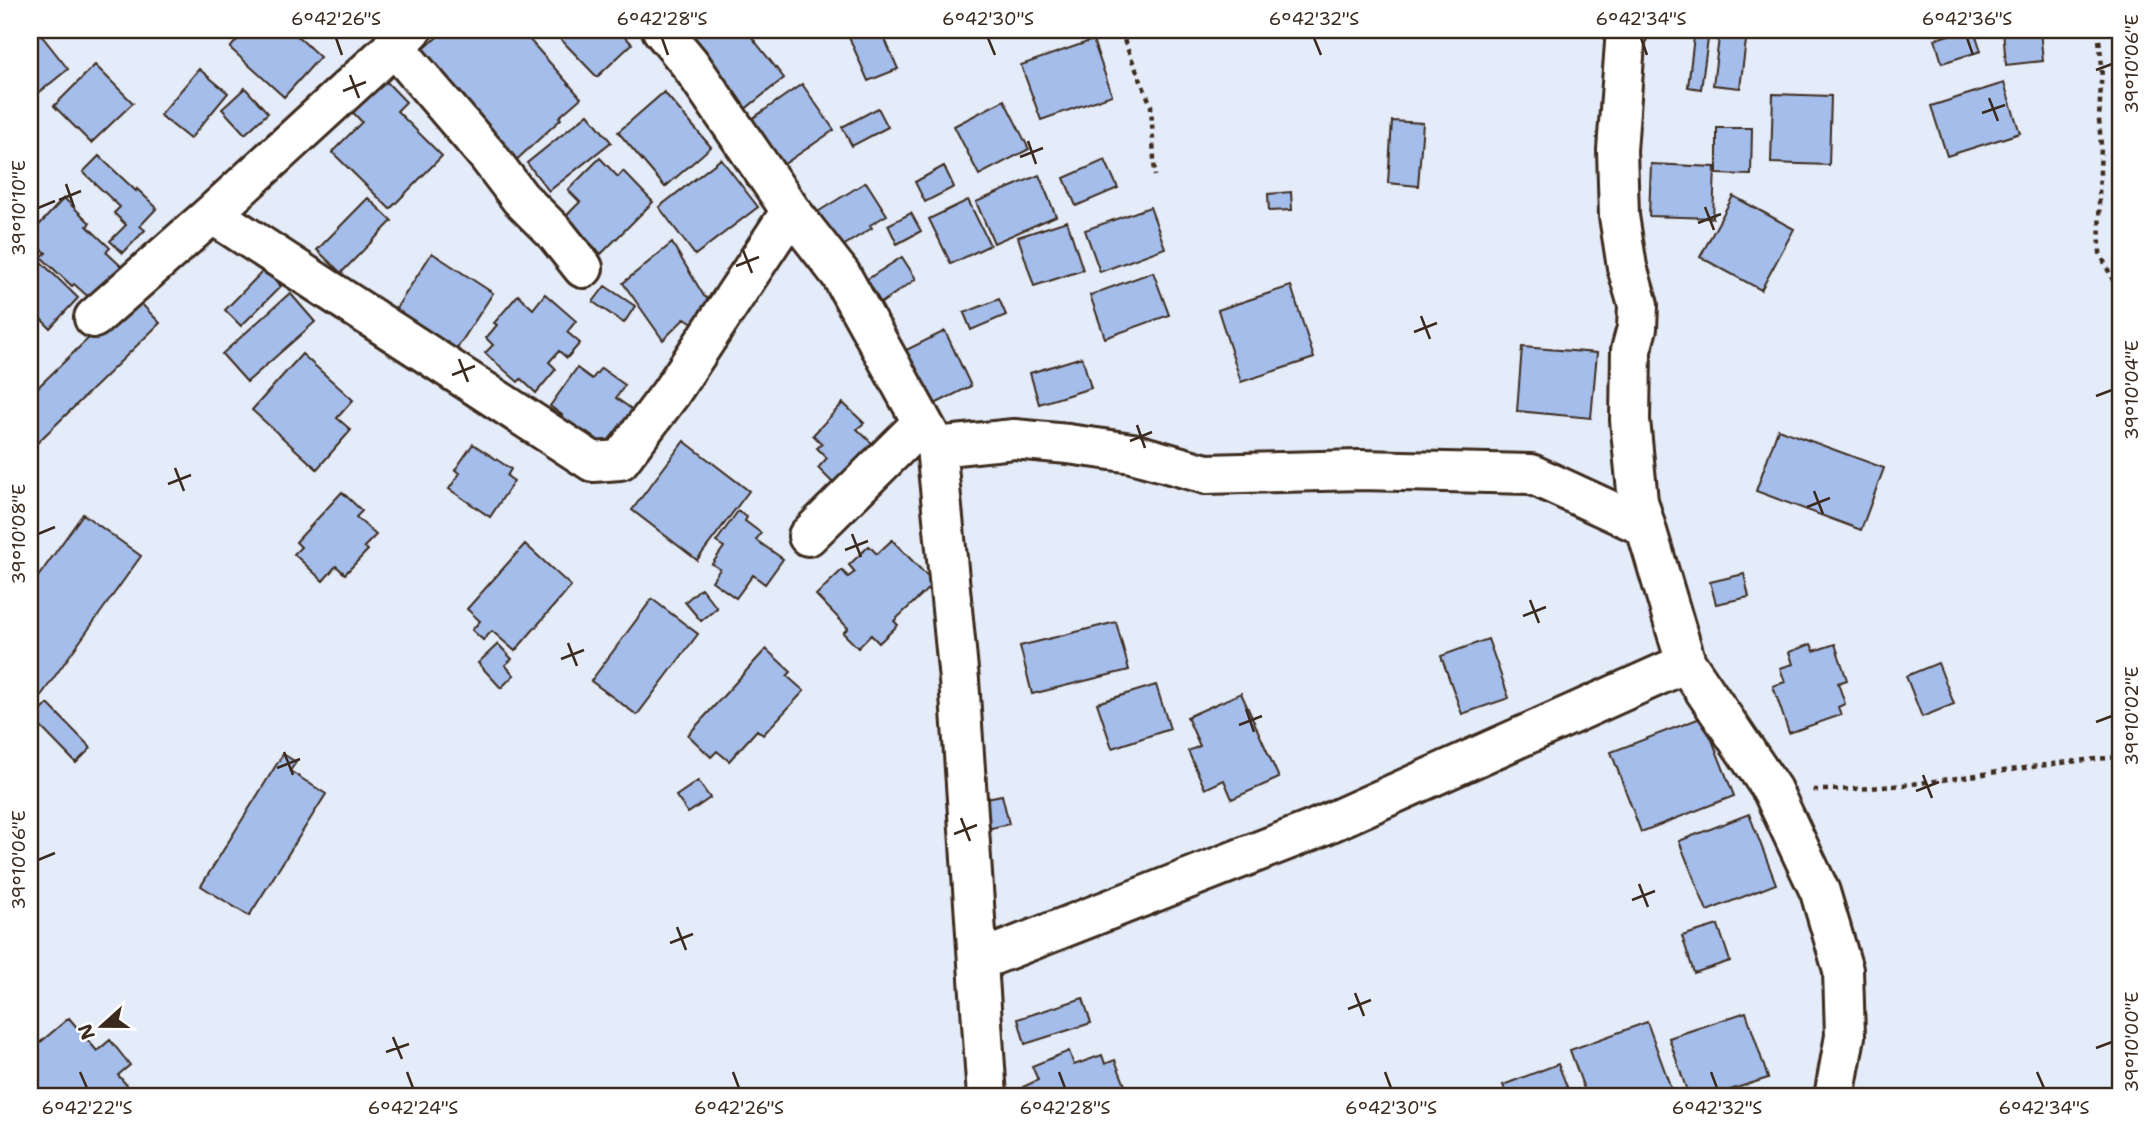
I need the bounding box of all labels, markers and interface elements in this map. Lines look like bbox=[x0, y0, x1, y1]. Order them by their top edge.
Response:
text: 6°42'26"S bbox=[291, 7, 381, 31]
text: 6°42'28"S bbox=[616, 7, 708, 31]
text: 6°42'30"S bbox=[942, 7, 1034, 31]
text: 6°42'32"S bbox=[1269, 7, 1359, 31]
text: 6°42'34"S bbox=[1595, 7, 1687, 31]
text: 6°42'36"S bbox=[1922, 7, 2012, 31]
text: 39°10'06"E bbox=[2120, 14, 2144, 114]
text: 39°10'10"E bbox=[7, 160, 31, 256]
text: 39°10'04"E bbox=[2120, 340, 2144, 440]
text: 39°10'08"E bbox=[7, 484, 31, 584]
text: 39°10'02"E bbox=[2120, 666, 2144, 766]
text: 39°10'06"E bbox=[7, 810, 31, 910]
north arrow bbox=[66, 990, 136, 1060]
text: 39°10'00"E bbox=[2120, 991, 2144, 1093]
text: N bbox=[72, 1020, 101, 1043]
text: 6°42'22"S bbox=[42, 1096, 132, 1120]
text: 6°42'24"S bbox=[368, 1096, 458, 1120]
text: 6°42'26"S bbox=[694, 1096, 784, 1120]
text: 6°42'28"S bbox=[1019, 1096, 1111, 1120]
text: 6°42'30"S bbox=[1345, 1096, 1437, 1120]
text: 6°42'32"S bbox=[1672, 1096, 1762, 1120]
text: 6°42'34"S bbox=[1998, 1096, 2090, 1120]

